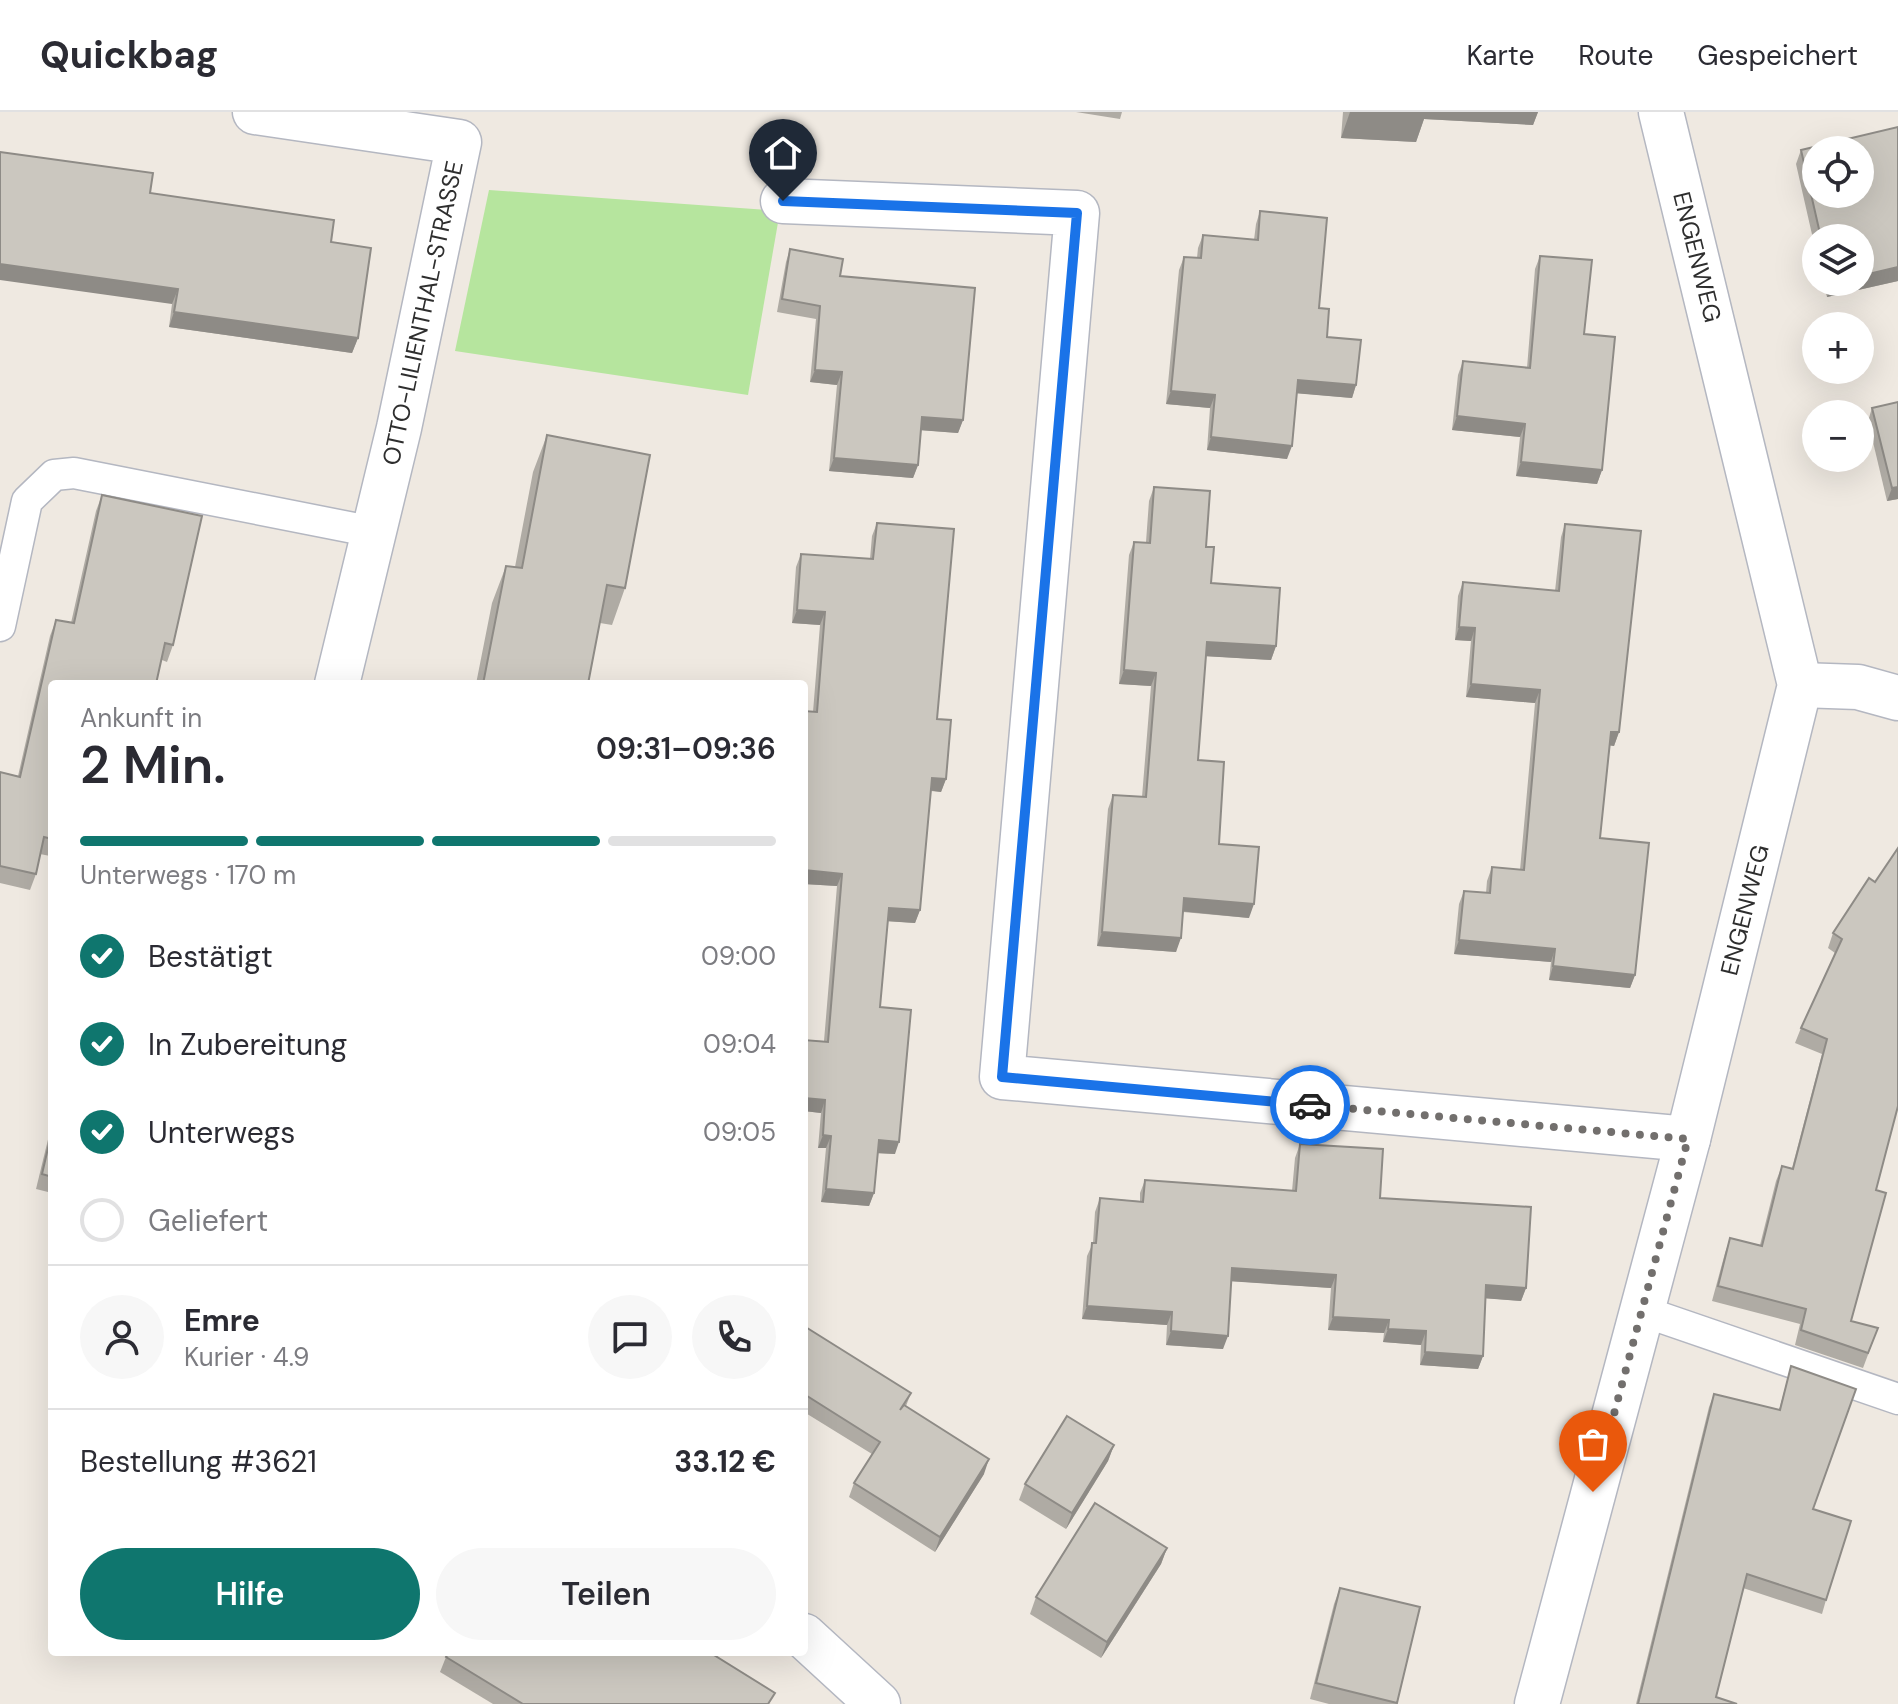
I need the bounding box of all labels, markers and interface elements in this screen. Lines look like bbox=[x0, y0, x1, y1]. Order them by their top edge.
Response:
text: Quickbag bbox=[40, 30, 218, 80]
text: Karte bbox=[1467, 37, 1534, 74]
text: Route bbox=[1578, 37, 1653, 74]
text: Gespeichert bbox=[1697, 37, 1858, 74]
pin bbox=[749, 119, 817, 201]
icon: home bbox=[761, 131, 805, 175]
map controls bbox=[1802, 136, 1874, 472]
button: locate bbox=[1802, 136, 1874, 208]
street label: OTTO-LILIENTHAL-STRASSE bbox=[375, 158, 470, 468]
street label: ENGENWEG bbox=[1666, 188, 1729, 325]
button: layers bbox=[1802, 224, 1874, 296]
button: + bbox=[1802, 312, 1874, 384]
button: − bbox=[1802, 400, 1874, 472]
text: Ankunft in bbox=[80, 701, 202, 735]
text: 09:31–09:36 bbox=[596, 729, 776, 768]
text: 2 Min. bbox=[80, 731, 226, 799]
street label: ENGENWEG bbox=[1713, 841, 1776, 978]
text: Unterwegs · 170 m bbox=[80, 858, 296, 892]
icon: check bbox=[80, 934, 124, 978]
text: Bestätigt bbox=[148, 937, 273, 976]
text: 09:00 bbox=[701, 939, 776, 973]
icon: check bbox=[80, 1022, 124, 1066]
text: In Zubereitung bbox=[148, 1025, 347, 1064]
text: 09:04 bbox=[703, 1027, 776, 1061]
courier bbox=[1270, 1065, 1350, 1145]
icon: car bbox=[1288, 1083, 1332, 1127]
icon: check bbox=[80, 1110, 124, 1154]
text: Unterwegs bbox=[148, 1113, 295, 1152]
text: 09:05 bbox=[703, 1115, 776, 1149]
text: Geliefert bbox=[148, 1201, 268, 1240]
button: person bbox=[80, 1295, 164, 1379]
button: chat bbox=[588, 1295, 672, 1379]
button: phone bbox=[692, 1295, 776, 1379]
text: Emre bbox=[184, 1301, 260, 1340]
text: Kurier · 4.9 bbox=[184, 1340, 309, 1374]
pin bbox=[1559, 1410, 1627, 1492]
icon: bag bbox=[1571, 1422, 1615, 1466]
text: Bestellung #3621 bbox=[80, 1442, 317, 1481]
text: 33.12 € bbox=[674, 1442, 776, 1481]
button: Hilfe bbox=[80, 1548, 420, 1640]
button: Teilen bbox=[436, 1548, 776, 1640]

